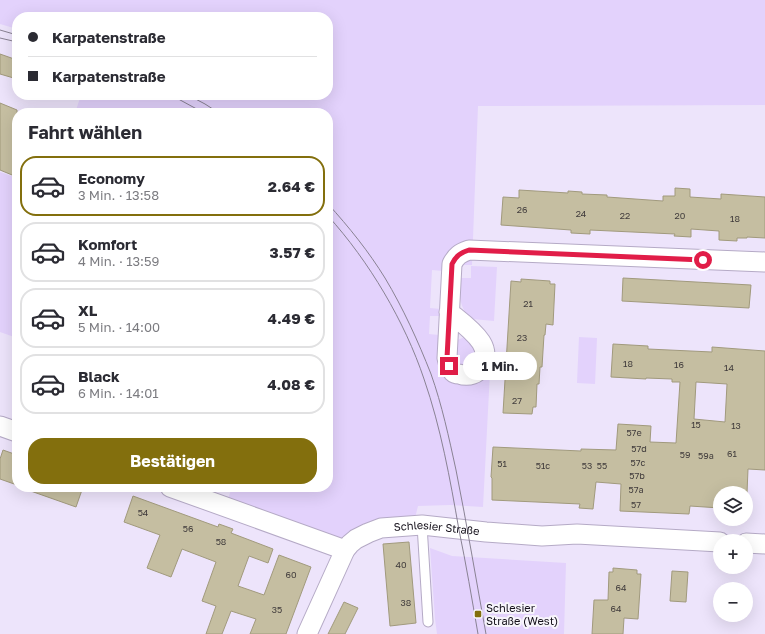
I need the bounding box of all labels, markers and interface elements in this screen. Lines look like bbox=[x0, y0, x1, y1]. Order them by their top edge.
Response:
text: Karpatenstraße bbox=[52, 28, 166, 46]
text: Karpatenstraße bbox=[52, 67, 166, 85]
text: Fahrt wählen bbox=[28, 121, 142, 143]
icon: car bbox=[30, 168, 66, 204]
text: Economy bbox=[78, 169, 145, 187]
text: 2.64 € bbox=[268, 177, 315, 195]
text: 3 Min. · 13:58 bbox=[78, 187, 159, 203]
house number: 26 bbox=[517, 204, 527, 215]
house number: 24 bbox=[576, 208, 587, 219]
house number: 22 bbox=[620, 210, 630, 221]
house number: 20 bbox=[675, 210, 686, 221]
house number: 18 bbox=[730, 213, 740, 224]
icon: car bbox=[30, 234, 66, 270]
text: Komfort bbox=[78, 235, 137, 253]
text: 3.57 € bbox=[269, 243, 315, 261]
route start bbox=[694, 251, 712, 269]
text: 4 Min. · 13:59 bbox=[78, 253, 159, 269]
house number: 21 bbox=[523, 298, 533, 309]
icon: car bbox=[30, 300, 66, 336]
text: XL bbox=[78, 301, 97, 319]
text: 4.49 € bbox=[268, 309, 315, 327]
text: 5 Min. · 14:00 bbox=[78, 319, 160, 335]
house number: 23 bbox=[517, 332, 527, 343]
callout: 1 Min. bbox=[463, 352, 537, 380]
route end bbox=[440, 357, 458, 375]
text: 1 Min. bbox=[481, 358, 519, 374]
house number: 18 bbox=[623, 358, 633, 369]
house number: 16 bbox=[674, 359, 684, 370]
house number: 14 bbox=[724, 362, 734, 373]
icon: car bbox=[30, 366, 66, 402]
text: Black bbox=[78, 367, 120, 385]
text: 4.08 € bbox=[267, 375, 315, 393]
text: 6 Min. · 14:01 bbox=[78, 385, 159, 401]
house number: 27 bbox=[512, 395, 522, 406]
house number: 15 bbox=[691, 419, 701, 430]
house number: 13 bbox=[731, 420, 741, 431]
house number: 57e bbox=[626, 427, 642, 438]
button: Bestätigen bbox=[28, 438, 317, 484]
house number: 57d bbox=[631, 443, 647, 454]
house number: 61 bbox=[727, 448, 738, 459]
house number: 59 bbox=[680, 449, 690, 460]
house number: 59a bbox=[698, 450, 714, 461]
house number: 57c bbox=[631, 457, 646, 468]
house number: 51 bbox=[497, 458, 507, 469]
house number: 51c bbox=[536, 460, 550, 471]
house number: 53 bbox=[582, 460, 592, 471]
house number: 55 bbox=[597, 460, 607, 471]
house number: 57b bbox=[629, 470, 645, 481]
house number: 57a bbox=[628, 484, 644, 495]
map controls bbox=[713, 486, 753, 622]
button: layers bbox=[713, 486, 753, 526]
house number: 57 bbox=[631, 499, 641, 510]
house number: 54 bbox=[138, 507, 149, 518]
street label: Schlesier Straße bbox=[393, 518, 480, 537]
house number: 56 bbox=[183, 523, 193, 534]
button: + bbox=[713, 534, 753, 574]
house number: 58 bbox=[216, 536, 226, 547]
house number: 40 bbox=[395, 559, 407, 570]
house number: 60 bbox=[285, 569, 297, 580]
house number: 64 bbox=[616, 582, 627, 593]
button: − bbox=[713, 582, 753, 622]
house number: 38 bbox=[401, 597, 411, 608]
place label: Schlesier Straße (West) bbox=[486, 601, 558, 627]
house number: 64 bbox=[611, 603, 622, 614]
house number: 35 bbox=[272, 604, 282, 615]
marker: Schlesier Straße (West) bbox=[473, 609, 483, 619]

